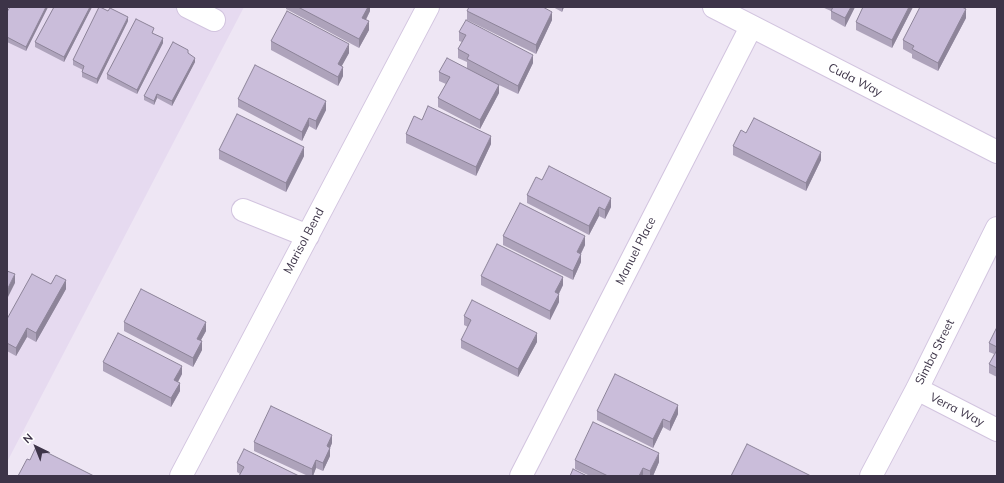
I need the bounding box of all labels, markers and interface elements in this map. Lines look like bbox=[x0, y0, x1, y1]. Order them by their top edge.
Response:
street label: Cuda Way bbox=[826, 60, 884, 100]
street label: Marisol Bend bbox=[281, 206, 327, 276]
street label: Manuel Place bbox=[613, 215, 659, 287]
street label: Simba Street bbox=[912, 317, 958, 387]
street label: Verra Way bbox=[927, 390, 987, 430]
north arrow bbox=[16, 427, 56, 467]
text: N bbox=[20, 430, 36, 446]

